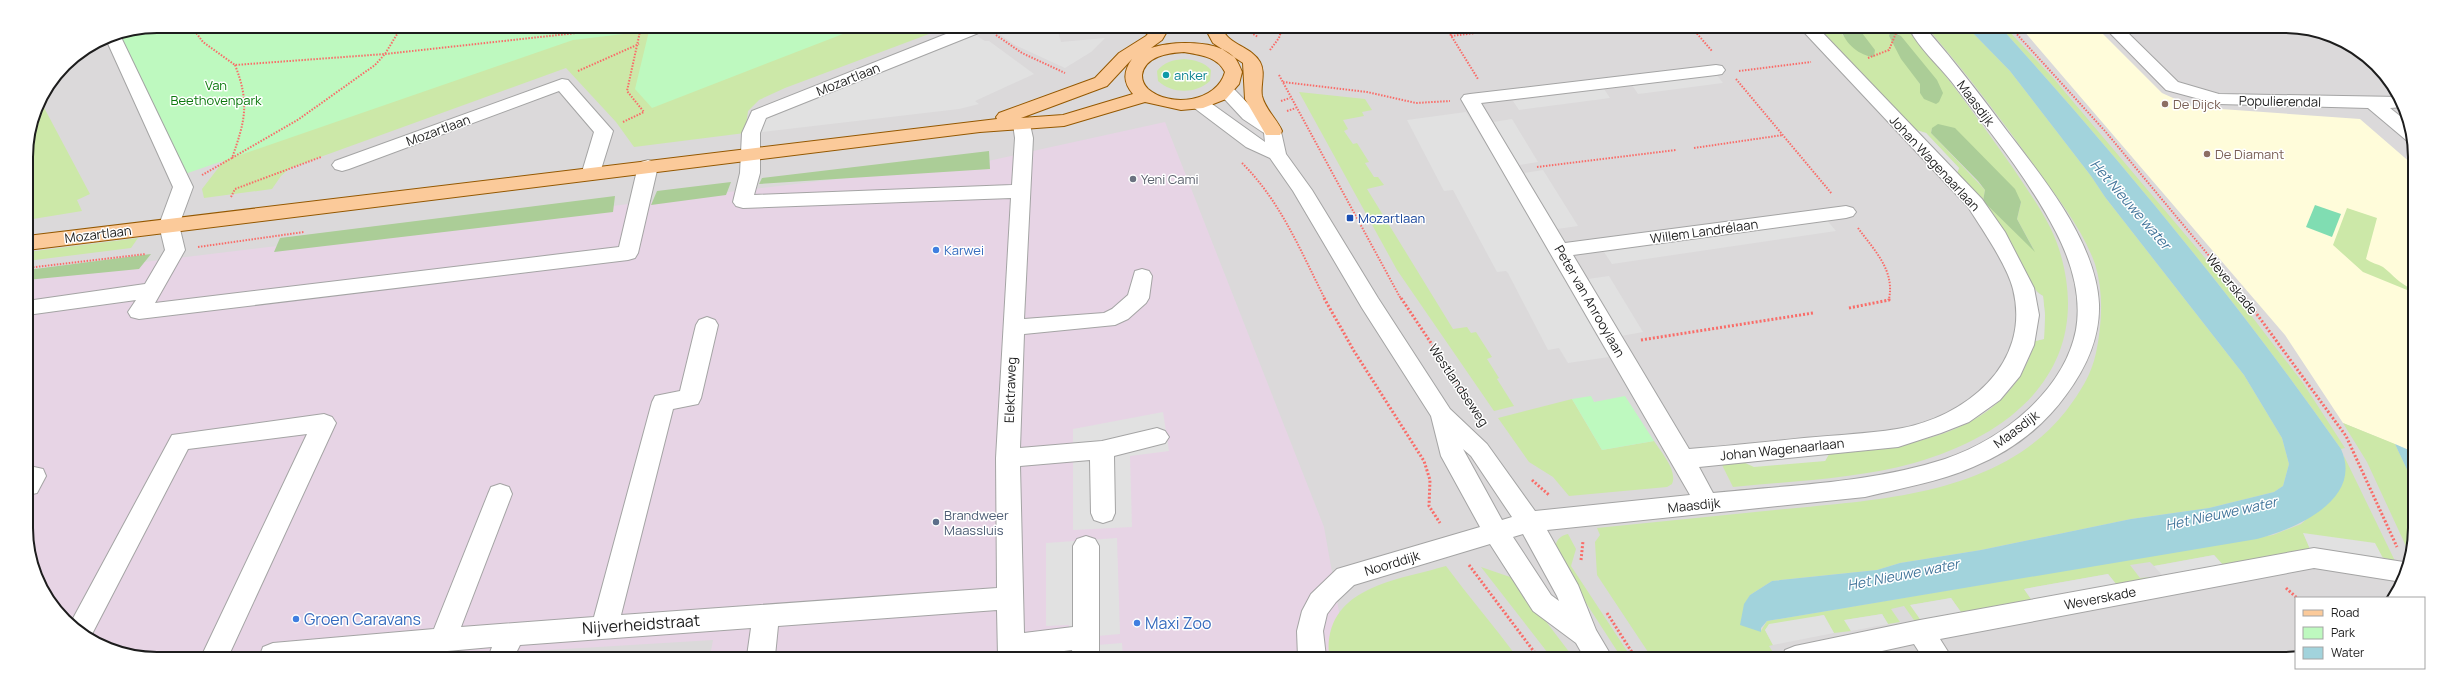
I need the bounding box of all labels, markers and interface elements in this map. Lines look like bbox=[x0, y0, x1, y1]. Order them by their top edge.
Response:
street label: Mozartlaan bbox=[813, 58, 883, 100]
place label: anker bbox=[1174, 66, 1208, 84]
marker: anker bbox=[1161, 70, 1171, 80]
park label: Van Beethovenpark bbox=[170, 76, 262, 109]
street label: Maasdijk bbox=[1953, 77, 1999, 130]
street label: Populierendal bbox=[2239, 91, 2321, 111]
place label: De Dijck bbox=[2173, 95, 2221, 113]
marker: De Dijck bbox=[2160, 99, 2170, 109]
street label: Mozartlaan bbox=[403, 110, 473, 150]
street label: Johan Wagenaarlaan bbox=[1886, 111, 1984, 215]
place label: De Diamant bbox=[2215, 145, 2284, 163]
marker: De Diamant bbox=[2202, 149, 2212, 159]
water label: Het Nieuwe water bbox=[2087, 155, 2177, 255]
place label: Yeni Cami bbox=[1141, 170, 1199, 188]
marker: Yeni Cami bbox=[1128, 174, 1138, 184]
place label: Mozartlaan bbox=[1358, 209, 1425, 227]
marker: Mozartlaan bbox=[1345, 213, 1355, 223]
street label: Willem Landrélaan bbox=[1649, 215, 1759, 247]
street label: Mozartlaan bbox=[64, 221, 132, 247]
place label: Karwei bbox=[944, 241, 984, 259]
street label: Peter van Anrooylaan bbox=[1551, 242, 1629, 360]
marker: Karwei bbox=[931, 245, 941, 255]
street label: Weverskade bbox=[2202, 250, 2262, 318]
street label: Westlandseweg bbox=[1425, 340, 1493, 430]
street label: Elektraweg bbox=[1000, 357, 1020, 423]
street label: Maasdijk bbox=[1990, 406, 2043, 452]
street label: Johan Wagenaarlaan bbox=[1719, 434, 1845, 464]
water label: Het Nieuwe water bbox=[2163, 491, 2280, 534]
street label: Maasdijk bbox=[1667, 493, 1722, 517]
place label: Brandweer Maassluis bbox=[944, 506, 1009, 539]
marker: Brandweer Maassluis bbox=[931, 517, 941, 527]
street label: Noorddijk bbox=[1362, 546, 1422, 580]
water label: Het Nieuwe water bbox=[1845, 553, 1962, 594]
street label: Weverskade bbox=[2063, 582, 2138, 614]
legend bbox=[2295, 597, 2425, 669]
text: Road bbox=[2331, 604, 2359, 621]
place label: Groen Caravans bbox=[304, 608, 421, 630]
street label: Nijverheidstraat bbox=[581, 609, 701, 639]
place label: Maxi Zoo bbox=[1145, 612, 1211, 634]
marker: Groen Caravans bbox=[291, 614, 301, 624]
marker: Maxi Zoo bbox=[1132, 618, 1142, 628]
text: Park bbox=[2331, 624, 2356, 641]
text: Water bbox=[2331, 644, 2365, 661]

